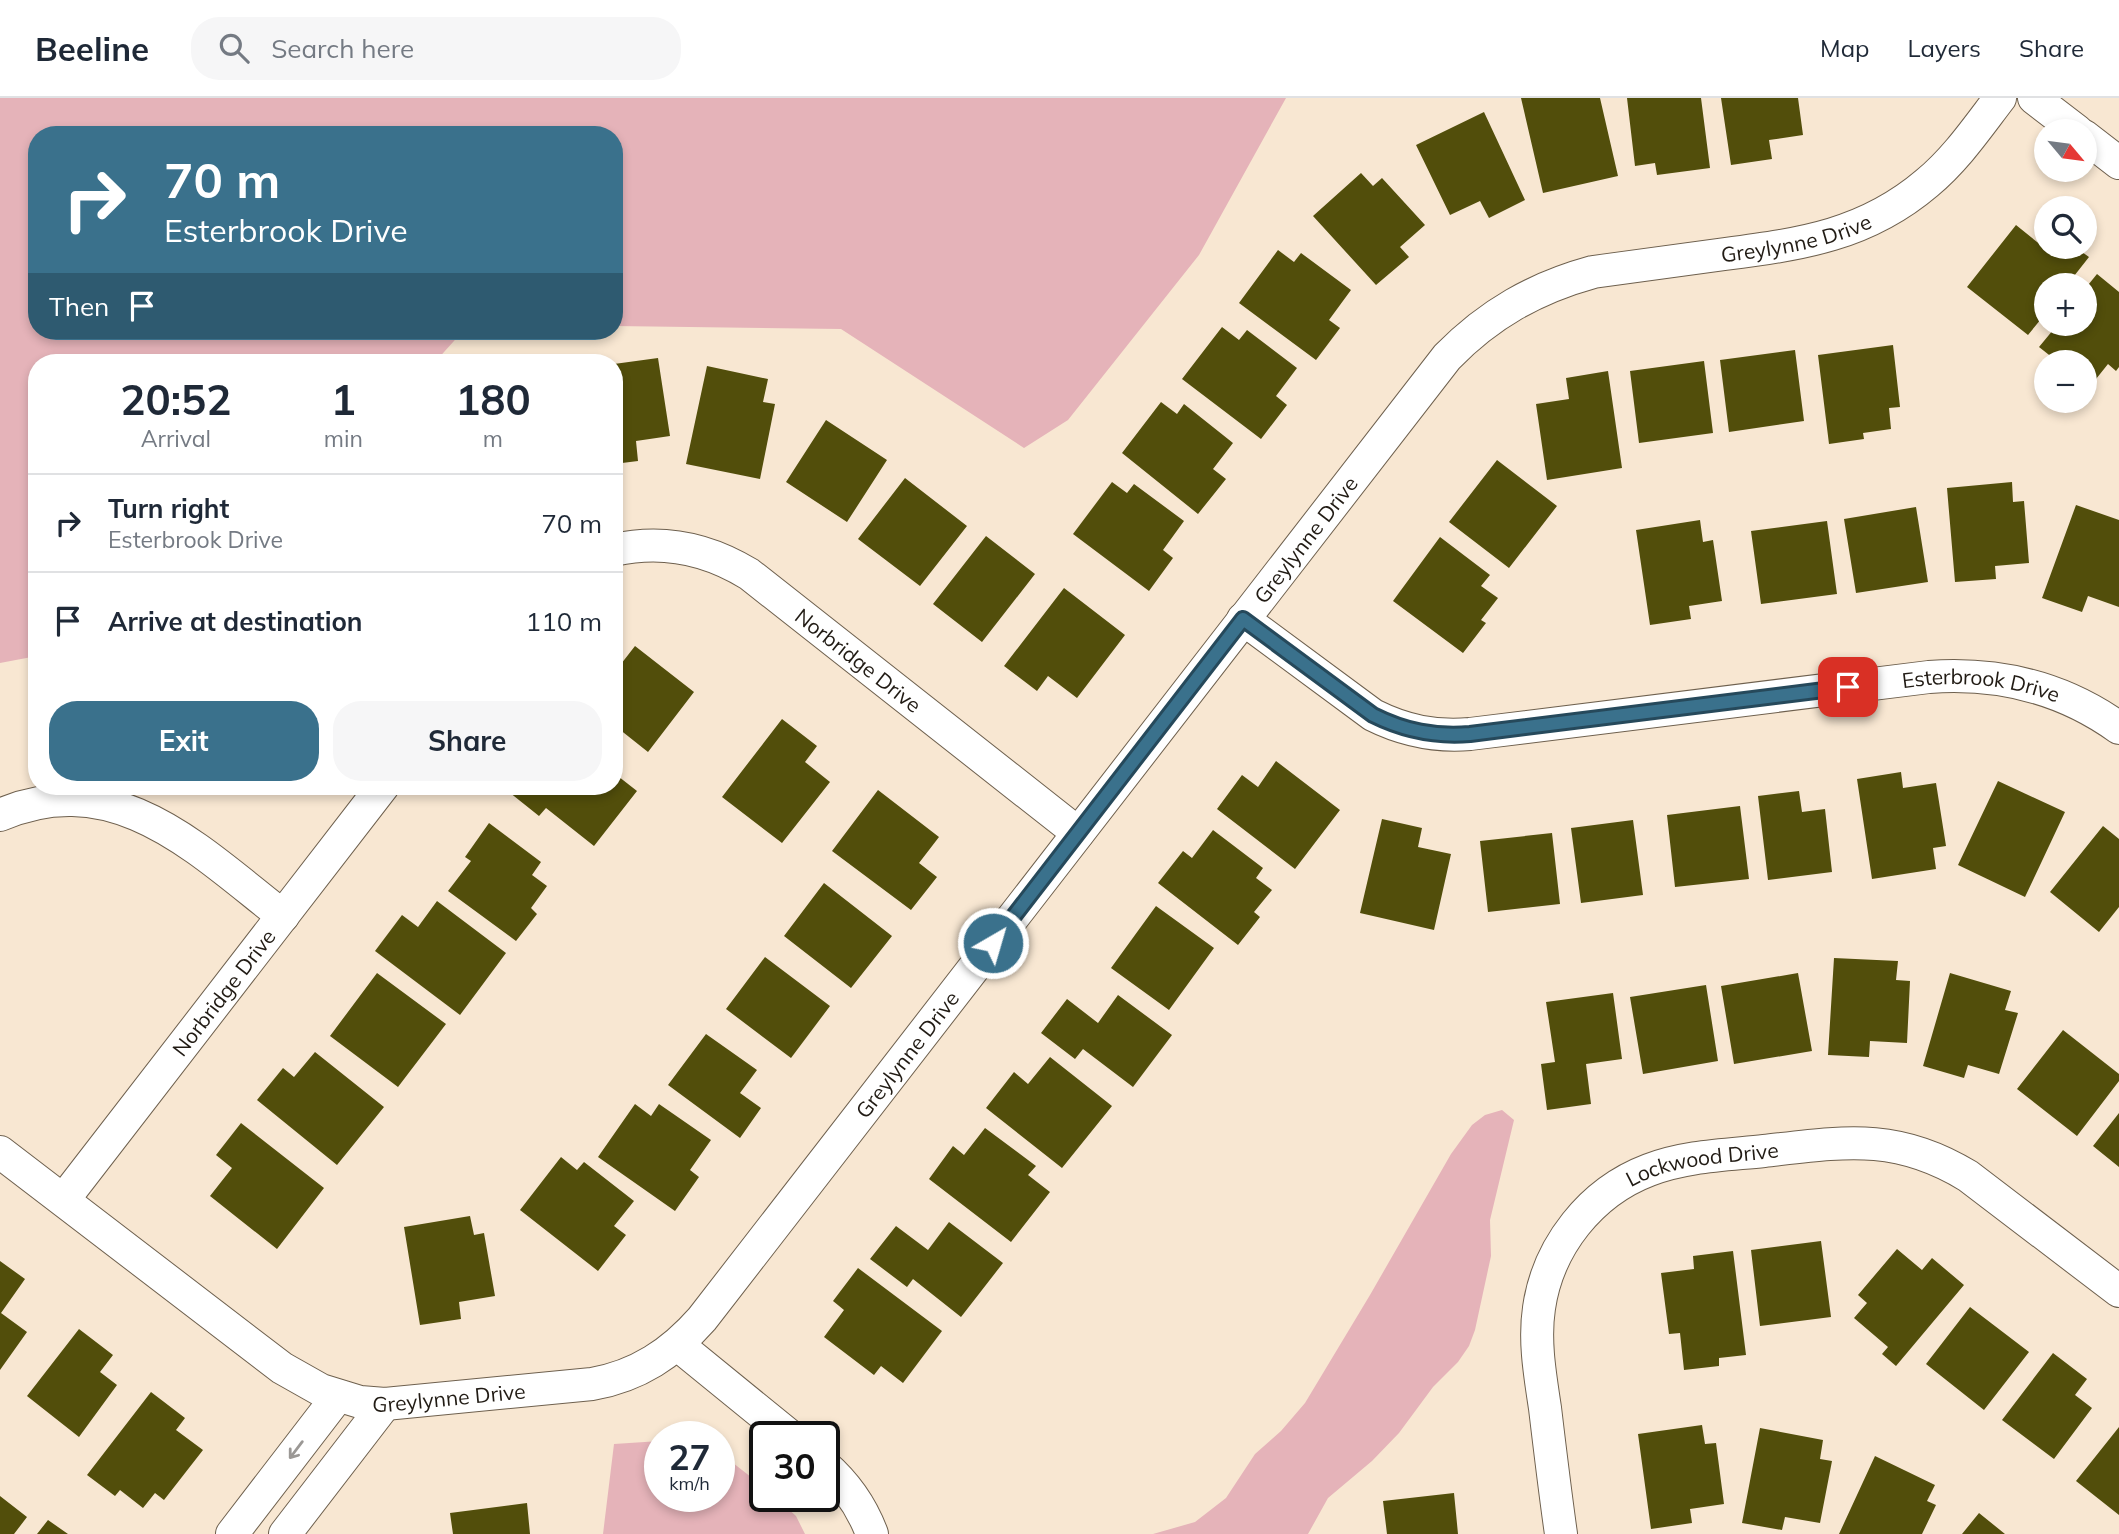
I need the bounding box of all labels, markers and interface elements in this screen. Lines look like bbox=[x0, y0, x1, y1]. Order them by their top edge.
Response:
search box bbox=[191, 17, 681, 80]
text: Beeline bbox=[35, 28, 149, 69]
icon: search bbox=[215, 29, 253, 67]
text: Search here bbox=[271, 32, 414, 65]
text: Map bbox=[1820, 33, 1869, 63]
text: Layers bbox=[1907, 33, 1981, 63]
text: Share bbox=[2019, 33, 2084, 63]
north arrow bbox=[2034, 119, 2096, 182]
map controls bbox=[2034, 119, 2097, 413]
text: 70 m bbox=[164, 149, 280, 210]
icon: right bbox=[49, 154, 140, 245]
button: search bbox=[2034, 196, 2097, 259]
street label: Greylynne Drive bbox=[1719, 208, 1875, 267]
text: Esterbrook Drive bbox=[164, 210, 408, 250]
button: + bbox=[2034, 273, 2097, 336]
icon: arrive bbox=[123, 287, 161, 325]
text: Then bbox=[49, 290, 109, 323]
button: − bbox=[2034, 350, 2097, 413]
text: 20:52 bbox=[120, 373, 231, 426]
text: 1 bbox=[331, 373, 356, 426]
text: 180 bbox=[455, 373, 531, 426]
text: Arrival bbox=[141, 424, 211, 453]
text: min bbox=[324, 424, 363, 453]
text: m bbox=[483, 424, 503, 453]
street label: Greylynne Drive bbox=[1248, 471, 1363, 608]
text: Turn right bbox=[108, 492, 229, 525]
icon: right bbox=[49, 504, 87, 542]
text: 70 m bbox=[541, 507, 602, 540]
text: Esterbrook Drive bbox=[108, 525, 283, 554]
icon: arrive bbox=[49, 602, 87, 640]
street label: Norbridge Drive bbox=[790, 602, 927, 718]
text: Arrive at destination bbox=[108, 605, 363, 638]
text: 110 m bbox=[526, 605, 602, 638]
pin bbox=[1818, 657, 1878, 717]
street label: Esterbrook Drive bbox=[1900, 663, 2064, 707]
icon: arrive bbox=[1829, 668, 1867, 706]
button: Exit bbox=[49, 701, 319, 781]
button: Share bbox=[333, 701, 602, 781]
position arrow bbox=[956, 906, 1030, 980]
street label: Norbridge Drive bbox=[166, 924, 281, 1061]
street label: Greylynne Drive bbox=[850, 986, 964, 1123]
street label: Lockwood Drive bbox=[1621, 1136, 1780, 1192]
street label: Greylynne Drive bbox=[371, 1377, 527, 1417]
speed limit sign: 30 bbox=[749, 1421, 840, 1512]
text: 27 bbox=[668, 1435, 711, 1479]
one-way arrow bbox=[289, 1440, 304, 1459]
text: km/h bbox=[669, 1472, 710, 1495]

